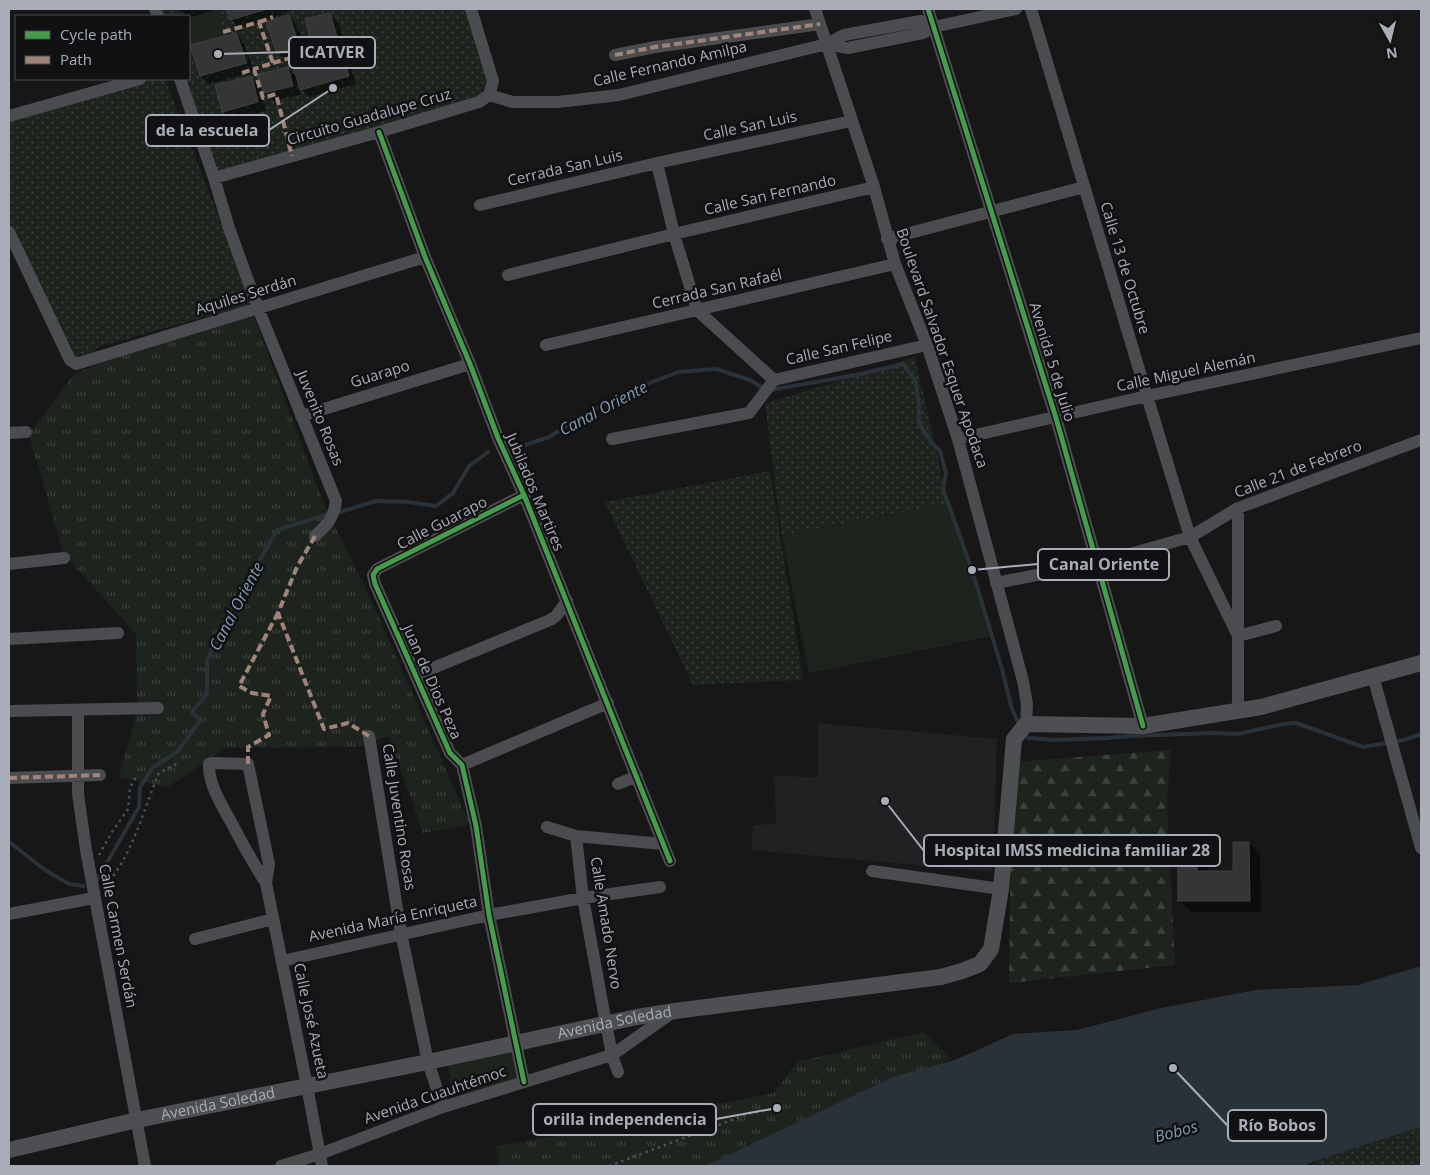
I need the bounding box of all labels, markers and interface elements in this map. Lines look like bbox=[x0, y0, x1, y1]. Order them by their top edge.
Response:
legend bbox=[15, 15, 190, 80]
north arrow bbox=[1365, 15, 1415, 65]
text: Cycle path bbox=[60, 24, 132, 44]
street label: Calle Fernando Amilpa bbox=[591, 36, 749, 90]
callout: ICATVER bbox=[289, 37, 375, 68]
text: ICATVER bbox=[299, 41, 365, 63]
text: N bbox=[1385, 43, 1399, 64]
text: Path bbox=[60, 49, 92, 69]
street label: Circuito Guadalupe Cruz bbox=[284, 83, 453, 149]
street label: Calle San Luis bbox=[701, 105, 798, 145]
callout: de la escuela bbox=[146, 115, 269, 146]
text: de la escuela bbox=[156, 119, 258, 141]
street label: Cerrada San Luis bbox=[505, 144, 624, 190]
street label: Calle San Fernando bbox=[702, 169, 838, 219]
street label: Calle 13 de Octubre bbox=[1096, 199, 1156, 336]
street label: Boulevard Salvador Esquer Apodaca bbox=[892, 225, 994, 470]
street label: Cerrada San Rafaél bbox=[650, 263, 784, 313]
street label: Aquiles Serdán bbox=[193, 269, 299, 319]
street label: Avenida 5 de Julio bbox=[1025, 300, 1081, 424]
street label: Calle San Felipe bbox=[784, 325, 894, 369]
street label: Calle Miguel Alemán bbox=[1114, 347, 1257, 396]
street label: Guarapo bbox=[348, 355, 412, 392]
street label: Juvenito Rosas bbox=[292, 365, 349, 468]
water label: Canal Oriente bbox=[555, 375, 651, 441]
street label: Jubilados Martires bbox=[501, 428, 570, 554]
street label: Calle 21 de Febrero bbox=[1231, 434, 1364, 502]
street label: Calle Guarapo bbox=[393, 491, 490, 553]
callout: Canal Oriente bbox=[1038, 549, 1169, 580]
text: Canal Oriente bbox=[1049, 553, 1159, 575]
water label: Canal Oriente bbox=[203, 558, 269, 654]
street label: Juan de Dios Peza bbox=[398, 619, 467, 742]
street label: Calle Juventino Rosas bbox=[379, 742, 421, 892]
callout: Hospital IMSS medicina familiar 28 bbox=[924, 835, 1220, 866]
text: Hospital IMSS medicina familiar 28 bbox=[934, 839, 1210, 861]
street label: Calle Amado Nervo bbox=[587, 855, 627, 991]
street label: Calle Carmen Serdán bbox=[95, 862, 143, 1010]
street label: Avenida María Enriqueta bbox=[307, 890, 479, 946]
street label: Calle José Azueta bbox=[290, 961, 334, 1081]
street label: Avenida Soledad bbox=[555, 1001, 673, 1043]
street label: Avenida Cuauhtémoc bbox=[361, 1060, 508, 1128]
street label: Avenida Soledad bbox=[159, 1082, 277, 1124]
callout: orilla independencia bbox=[533, 1104, 716, 1135]
text: orilla independencia bbox=[543, 1108, 707, 1130]
callout: Río Bobos bbox=[1228, 1110, 1326, 1141]
text: Río Bobos bbox=[1238, 1114, 1316, 1136]
water label: Bobos bbox=[1152, 1115, 1200, 1147]

